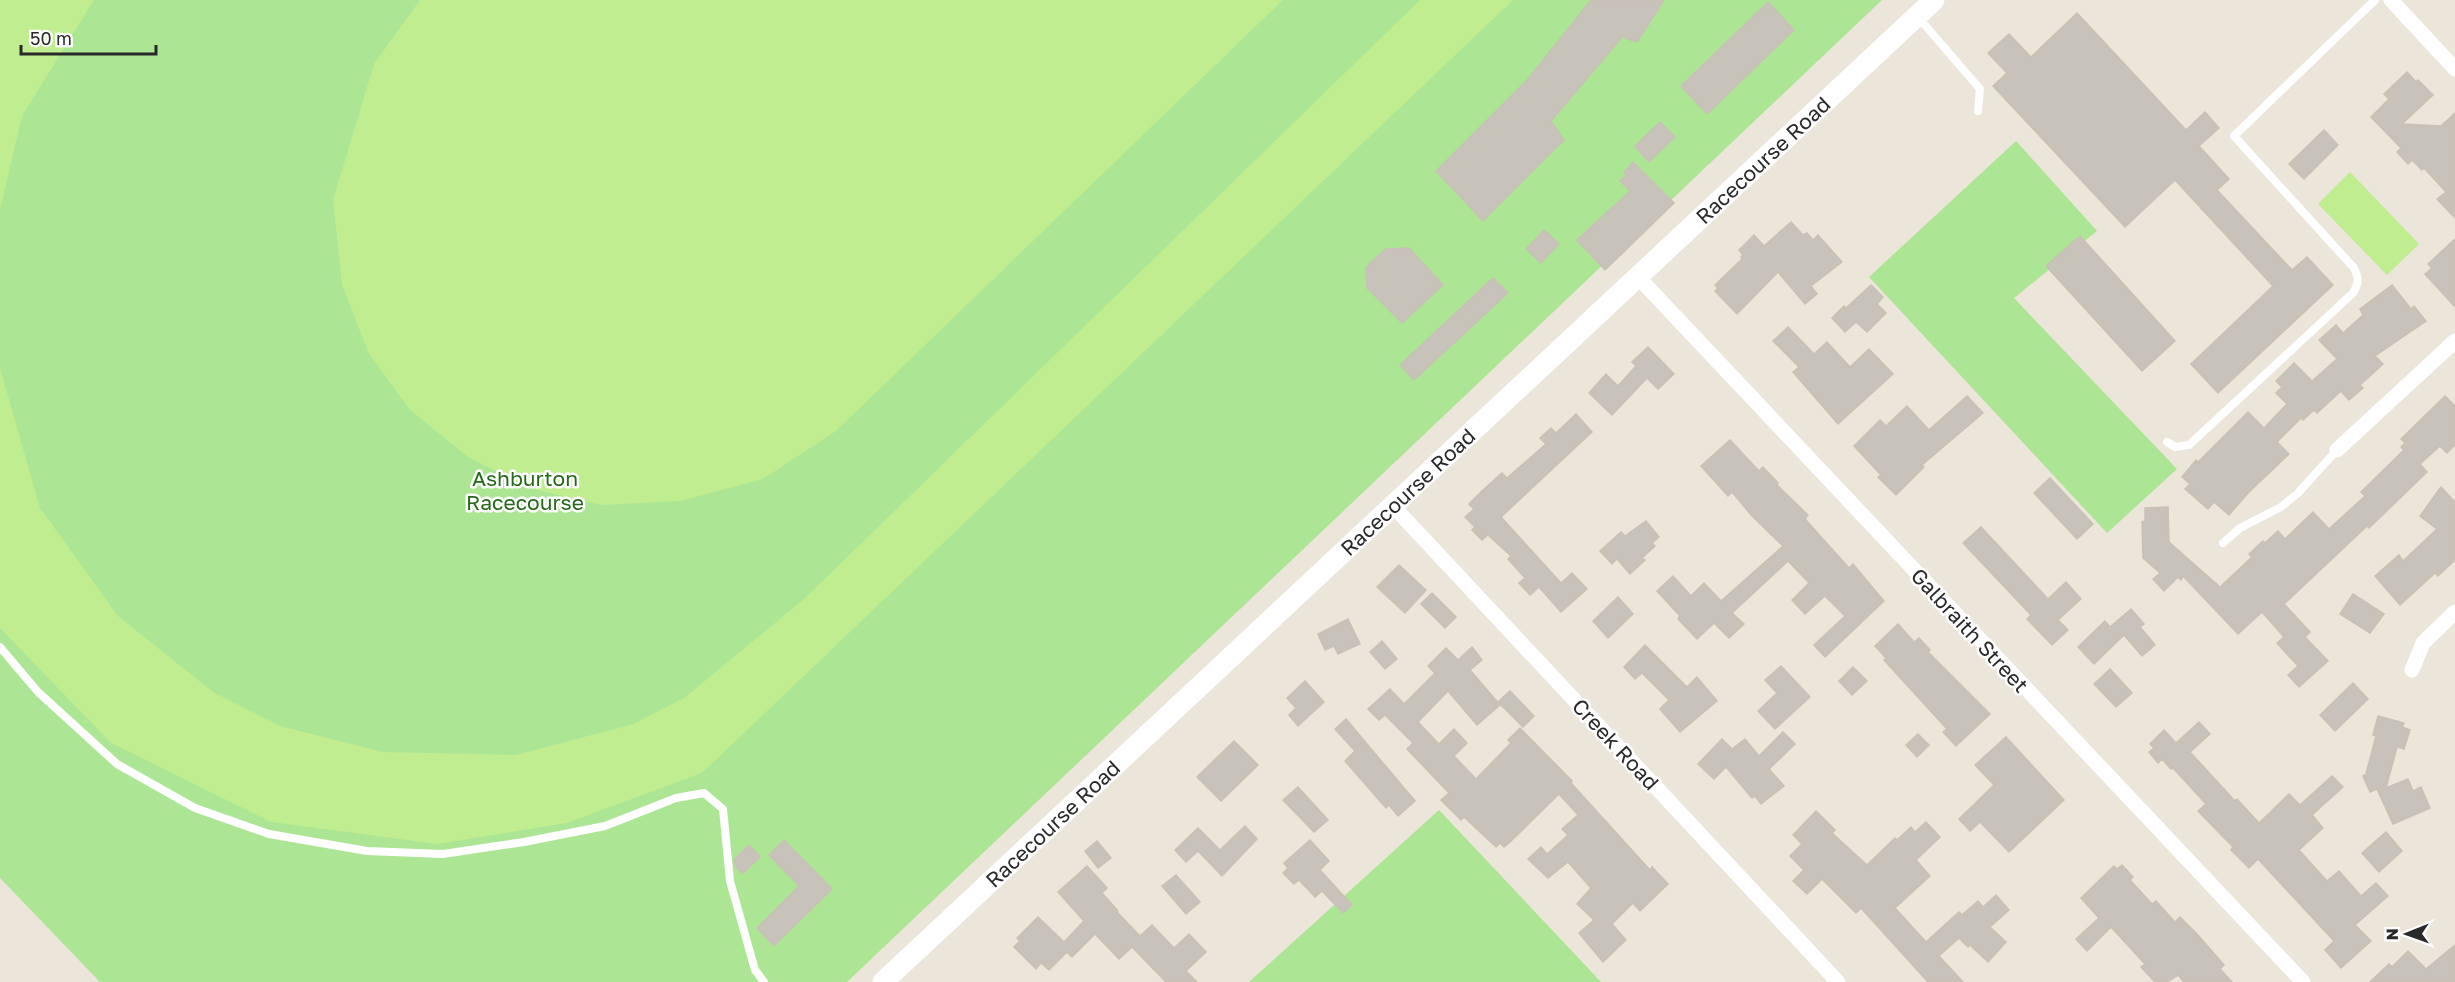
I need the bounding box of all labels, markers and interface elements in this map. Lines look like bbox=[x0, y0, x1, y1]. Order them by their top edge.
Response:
scale bar bbox=[21, 18, 156, 56]
text: 50 m bbox=[30, 27, 72, 49]
street label: Racecourse Road bbox=[1690, 91, 1835, 229]
street label: Racecourse Road bbox=[1335, 423, 1480, 561]
park label: Ashburton Racecourse bbox=[466, 465, 584, 515]
street label: Galbraith Street bbox=[1906, 562, 2034, 698]
street label: Creek Road bbox=[1567, 693, 1665, 795]
street label: Racecourse Road bbox=[980, 754, 1125, 893]
north arrow bbox=[2377, 904, 2437, 964]
text: N bbox=[2382, 928, 2402, 941]

